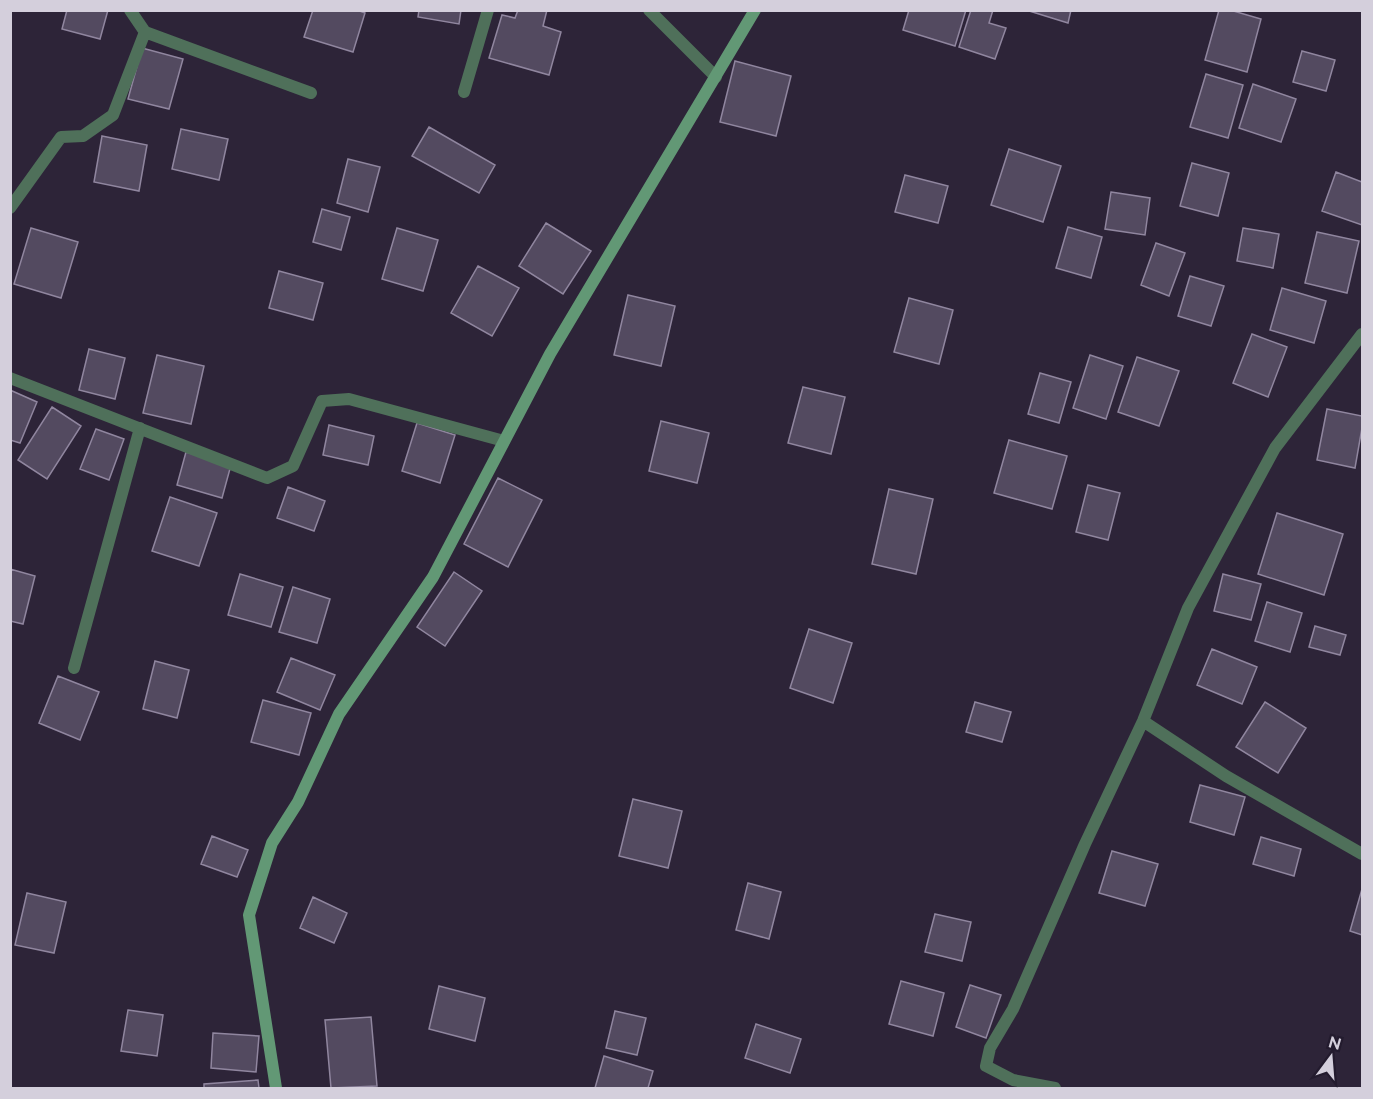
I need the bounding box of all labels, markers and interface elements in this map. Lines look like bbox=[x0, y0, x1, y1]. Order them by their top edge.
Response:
north arrow bbox=[1301, 1027, 1361, 1087]
text: N bbox=[1327, 1032, 1343, 1054]

